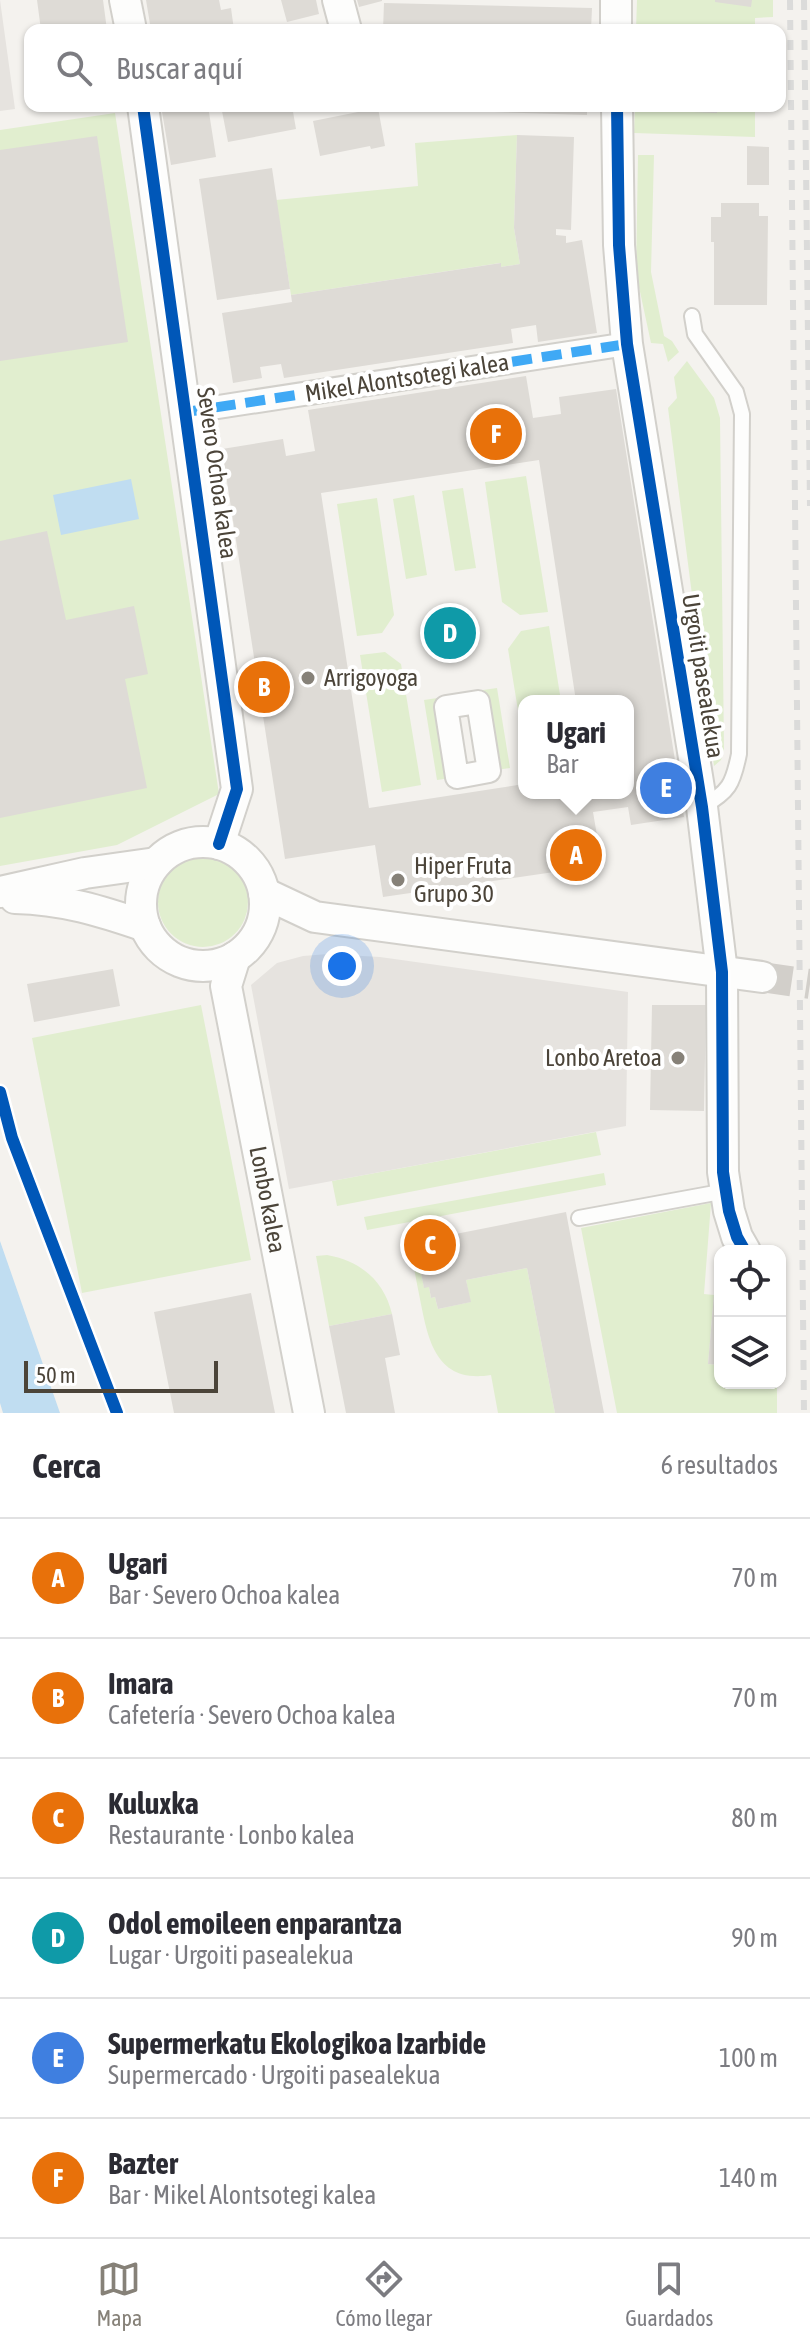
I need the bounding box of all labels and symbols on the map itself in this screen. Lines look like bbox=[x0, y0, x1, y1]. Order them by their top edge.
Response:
street label: Mikel Alontsotegi kalea bbox=[303, 348, 511, 407]
street label: Severo Ochoa kalea bbox=[192, 385, 243, 561]
pin: F bbox=[470, 404, 522, 464]
street label: Urgoiti pasealekua bbox=[677, 592, 730, 760]
pin: D bbox=[424, 603, 476, 663]
pin: B bbox=[238, 657, 290, 717]
place label: Arrigoyoga bbox=[324, 664, 418, 691]
marker: Arrigoyoga bbox=[299, 669, 317, 687]
pin: E bbox=[640, 758, 692, 818]
pin: A bbox=[550, 825, 602, 885]
place label: Hiper Fruta Grupo 30 bbox=[414, 852, 512, 907]
marker: Hiper Fruta Grupo 30 bbox=[389, 871, 407, 889]
your location bbox=[322, 946, 362, 986]
place label: Lonbo Aretoa bbox=[545, 1044, 662, 1071]
marker: Lonbo Aretoa bbox=[669, 1049, 687, 1067]
street label: Lonbo kalea bbox=[244, 1144, 292, 1255]
pin: C bbox=[404, 1215, 456, 1275]
scale bar bbox=[24, 1357, 218, 1393]

